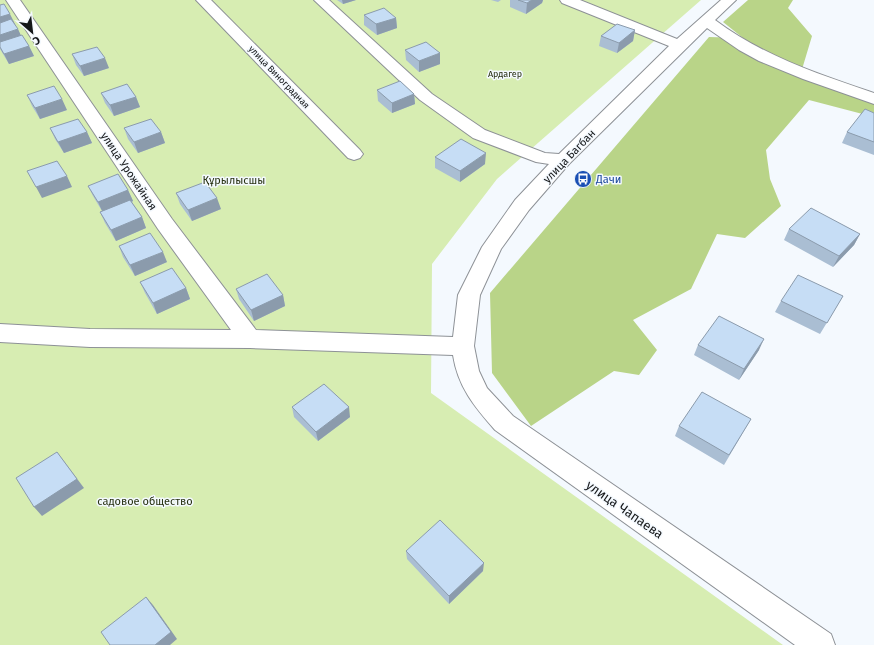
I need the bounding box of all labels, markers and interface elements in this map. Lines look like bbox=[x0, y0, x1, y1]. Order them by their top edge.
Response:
north arrow bbox=[12, 12, 52, 52]
text: С bbox=[30, 33, 42, 48]
street label: улица Виноградная bbox=[247, 44, 312, 110]
park label: Ардагер bbox=[488, 69, 522, 79]
street label: улица Багбан bbox=[541, 127, 598, 186]
street label: улица Урожайная bbox=[98, 130, 159, 213]
bus stop icon: Дачи bbox=[573, 169, 593, 189]
place label: Дачи bbox=[595, 173, 621, 186]
park label: Құрылысшы bbox=[203, 174, 265, 187]
street label: улица Чапаева bbox=[583, 477, 666, 542]
park label: садовое общество bbox=[97, 495, 193, 508]

